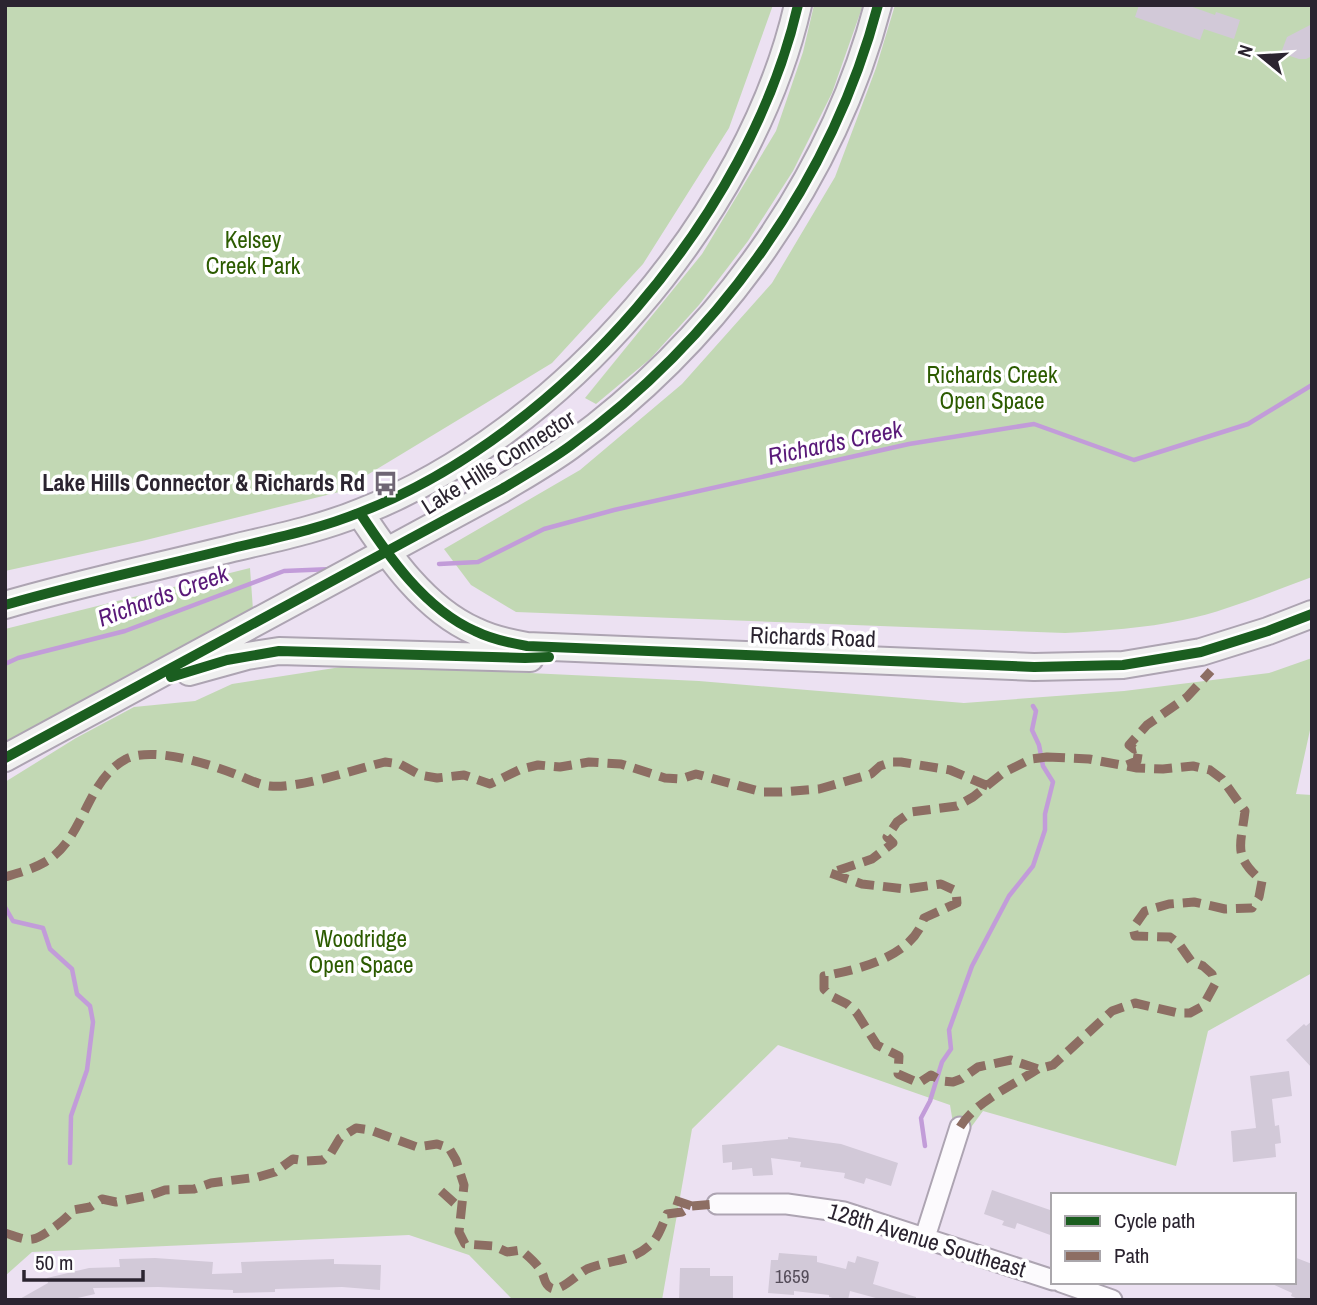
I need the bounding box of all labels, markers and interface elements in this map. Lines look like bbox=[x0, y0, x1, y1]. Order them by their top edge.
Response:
north arrow bbox=[1226, 21, 1296, 91]
text: N bbox=[1231, 41, 1259, 60]
park label: Kelsey Creek Park bbox=[206, 224, 301, 281]
park label: Richards Creek Open Space bbox=[926, 359, 1058, 416]
street label: Lake Hills Connector bbox=[415, 402, 581, 521]
water label: Richards Creek bbox=[765, 412, 906, 472]
place label: Lake Hills Connector & Richards Rd bbox=[42, 467, 365, 498]
bus stop icon: Lake Hills Connector & Richards Rd bbox=[371, 469, 399, 497]
water label: Richards Creek bbox=[93, 556, 233, 633]
street label: Richards Road bbox=[750, 619, 876, 654]
park label: Woodridge Open Space bbox=[309, 923, 413, 980]
legend bbox=[1051, 1193, 1296, 1284]
street label: 128th Avenue Southeast bbox=[824, 1195, 1030, 1284]
text: Cycle path bbox=[1114, 1206, 1195, 1235]
scale bar bbox=[24, 1238, 144, 1282]
text: Path bbox=[1114, 1241, 1149, 1270]
text: 50 m bbox=[35, 1248, 73, 1277]
house number: 1659 bbox=[775, 1263, 809, 1289]

